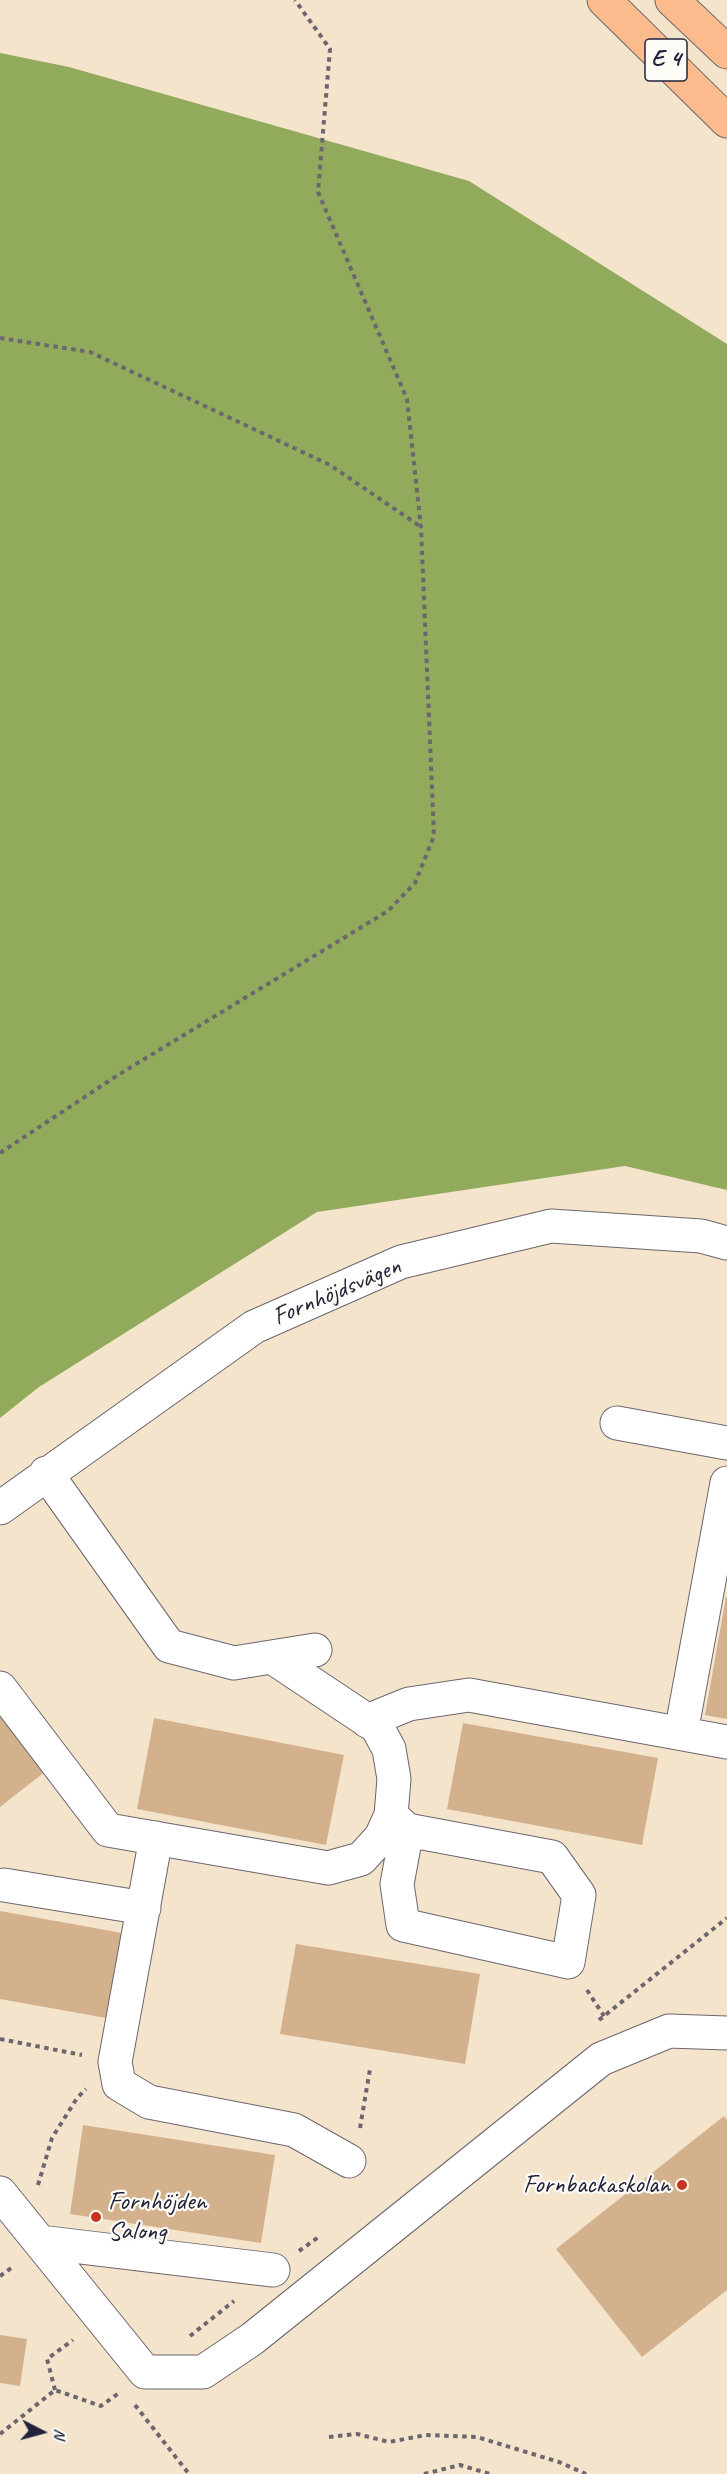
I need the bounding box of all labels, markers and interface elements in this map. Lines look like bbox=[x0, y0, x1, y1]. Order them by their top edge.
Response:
road number: E 4 bbox=[645, 39, 687, 81]
street label: Fornhöjdsvägen bbox=[268, 1251, 406, 1333]
place label: Fornbackaskolan bbox=[523, 2169, 670, 2201]
marker: Fornbackaskolan bbox=[675, 2178, 689, 2192]
place label: Fornhöjden Salong bbox=[108, 2186, 206, 2248]
marker: Fornhöjden Salong bbox=[89, 2210, 103, 2224]
north arrow bbox=[12, 2402, 72, 2462]
text: N bbox=[49, 2428, 70, 2440]

